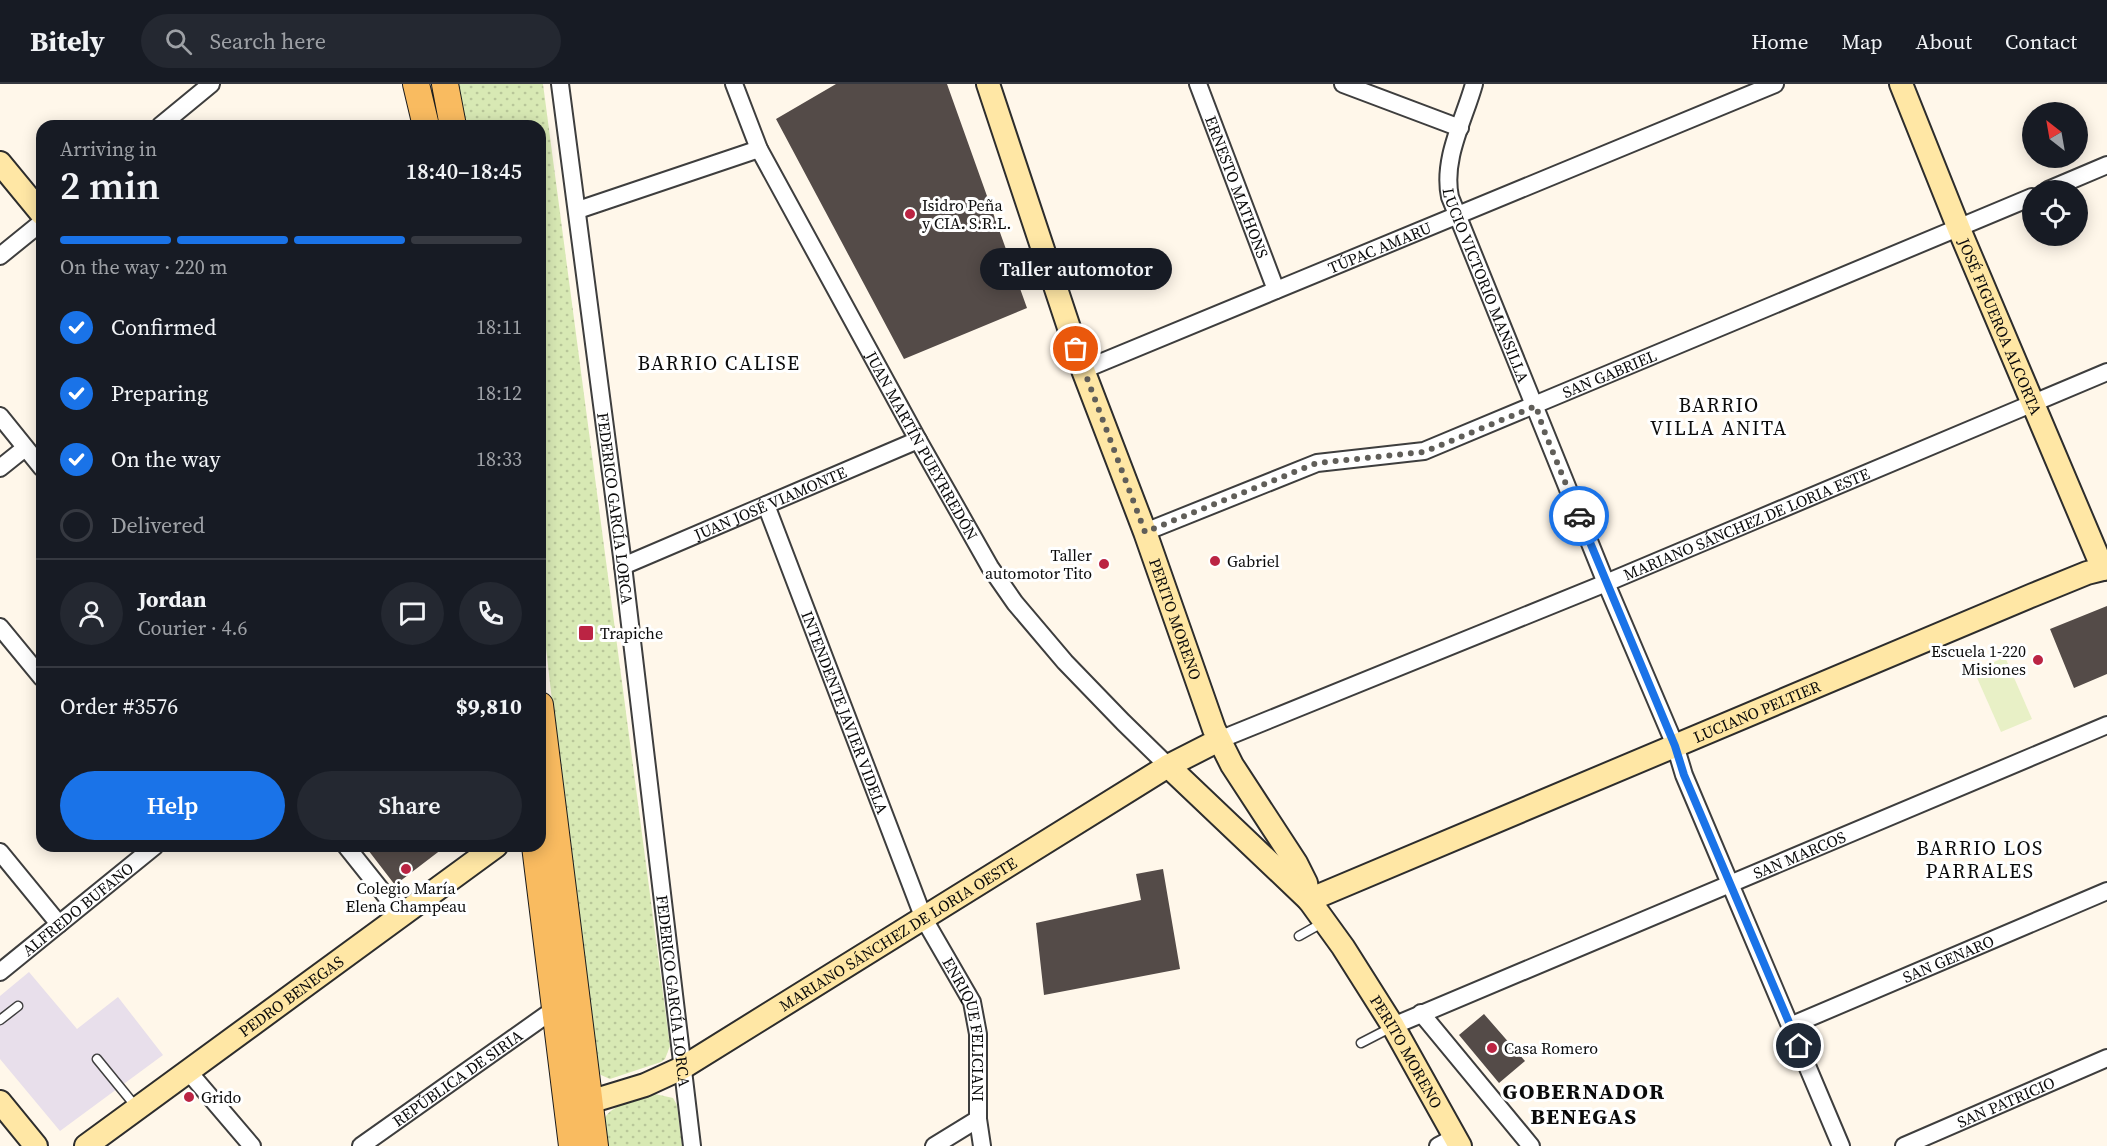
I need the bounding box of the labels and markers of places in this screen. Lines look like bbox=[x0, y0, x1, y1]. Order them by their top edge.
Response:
place label: Isidro Peña y CIA. S.R.L. bbox=[922, 194, 1011, 234]
marker: Isidro Peña y CIA. S.R.L. bbox=[903, 207, 917, 221]
callout: Taller automotor bbox=[980, 247, 1172, 289]
pin bbox=[1050, 323, 1101, 374]
place label: Taller automotor Tito bbox=[985, 544, 1092, 584]
place label: Gabriel bbox=[1227, 550, 1280, 572]
marker: Gabriel bbox=[1208, 554, 1222, 568]
marker: Taller automotor Tito bbox=[1097, 557, 1111, 571]
place label: Trapiche bbox=[600, 622, 663, 644]
marker: Trapiche bbox=[577, 624, 595, 642]
place label: Escuela 1-220 Misiones bbox=[1931, 640, 2026, 680]
marker: Escuela 1-220 Misiones bbox=[2031, 653, 2045, 667]
marker: Colegio María Elena Champeau bbox=[399, 862, 413, 876]
place label: Colegio María Elena Champeau bbox=[346, 877, 466, 917]
pin bbox=[1773, 1020, 1824, 1071]
place label: Casa Romero bbox=[1504, 1037, 1598, 1059]
marker: Casa Romero bbox=[1485, 1041, 1499, 1055]
place label: Grido bbox=[201, 1086, 242, 1108]
marker: Grido bbox=[182, 1090, 196, 1104]

